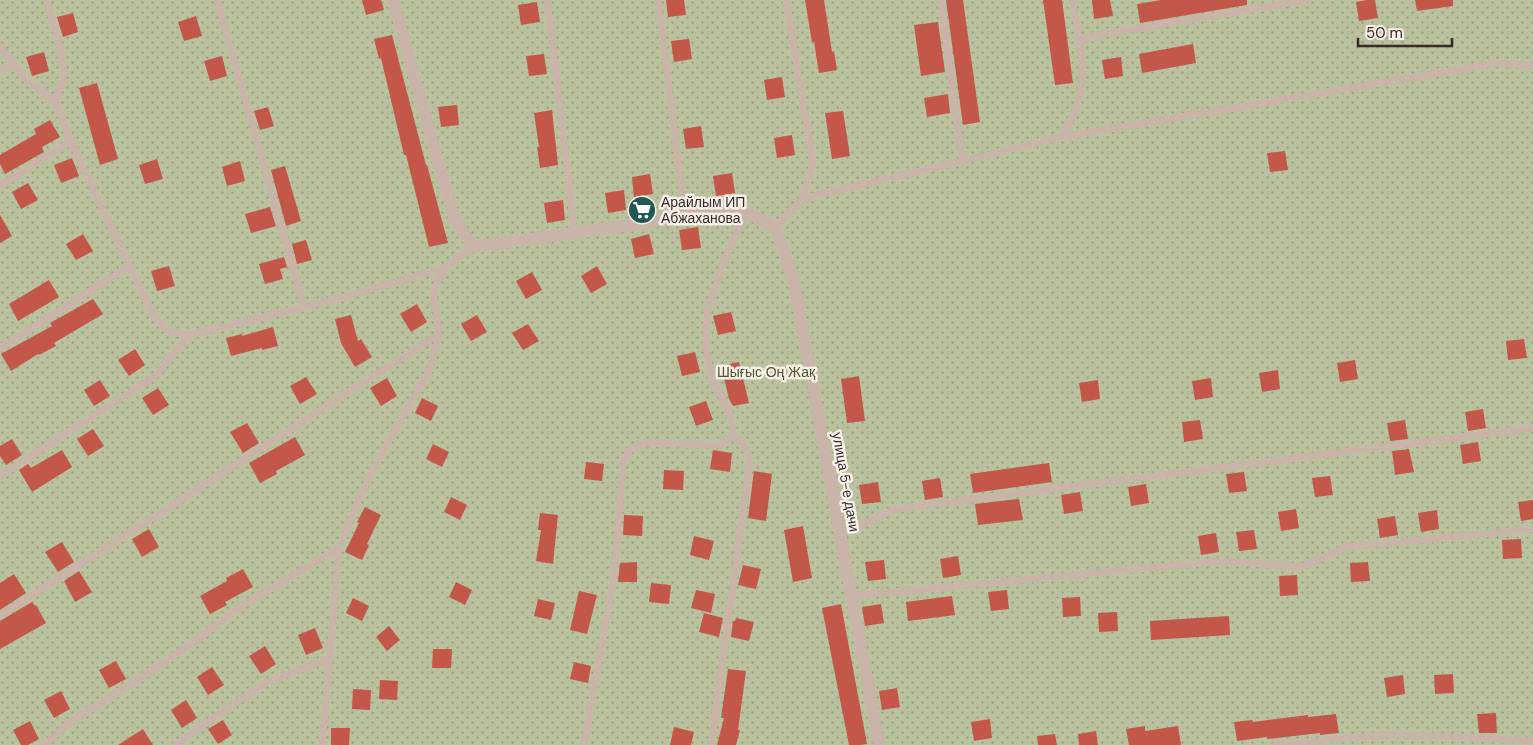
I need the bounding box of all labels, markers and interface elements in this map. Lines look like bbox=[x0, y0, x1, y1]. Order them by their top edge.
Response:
scale bar bbox=[1358, 15, 1452, 47]
text: 50 m bbox=[1366, 23, 1403, 43]
place label: Арайлым ИП Абжаханова bbox=[661, 193, 745, 227]
supermarket icon: Арайлым ИП Абжаханова bbox=[627, 195, 657, 225]
park label: Шығыс Оң Жақ bbox=[717, 363, 816, 381]
street label: улица 5-е дачи bbox=[828, 431, 864, 533]

